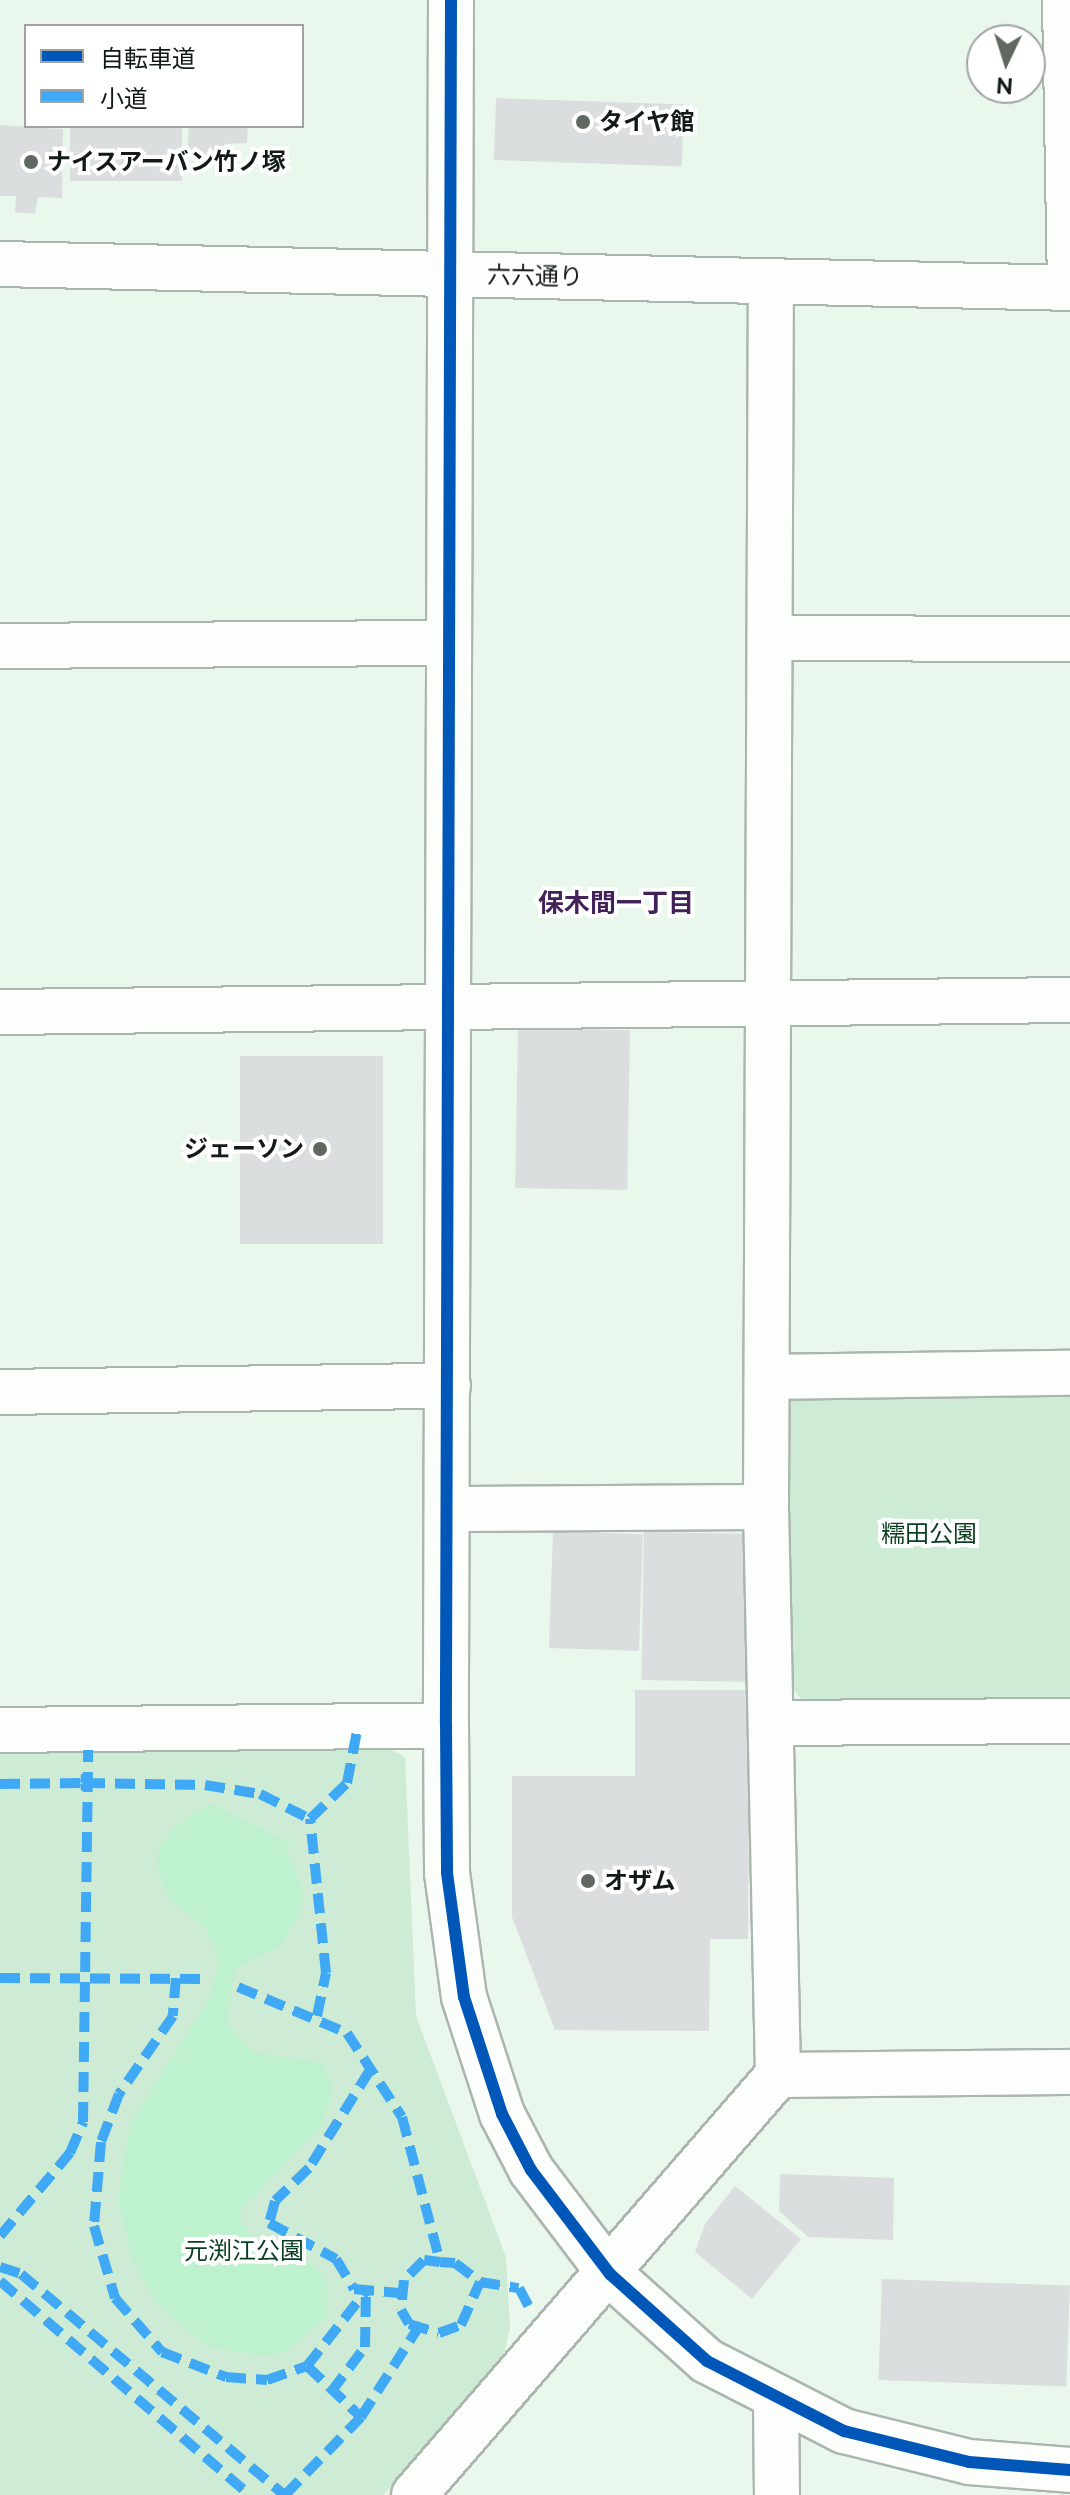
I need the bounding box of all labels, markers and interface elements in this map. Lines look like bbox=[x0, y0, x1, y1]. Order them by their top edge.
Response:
legend bbox=[24, 24, 304, 128]
north arrow bbox=[966, 24, 1046, 104]
text: 自転車道 bbox=[100, 44, 196, 73]
text: N bbox=[995, 72, 1014, 100]
text: 小道 bbox=[100, 84, 148, 113]
place label: タイヤ館 bbox=[599, 108, 695, 136]
marker: タイヤ館 bbox=[574, 113, 592, 131]
place label: ナイスアーバン竹ノ塚 bbox=[47, 148, 286, 176]
marker: ナイスアーバン竹ノ塚 bbox=[22, 153, 40, 171]
street label: 六六通り bbox=[487, 261, 583, 291]
district label: 保木間一丁目 bbox=[538, 888, 694, 920]
place label: ジェーソン bbox=[184, 1135, 304, 1163]
marker: ジェーソン bbox=[311, 1140, 329, 1158]
park label: 糯田公園 bbox=[881, 1520, 977, 1548]
place label: オザム bbox=[604, 1867, 676, 1895]
marker: オザム bbox=[579, 1872, 597, 1890]
park label: 元渕江公園 bbox=[184, 2237, 304, 2265]

